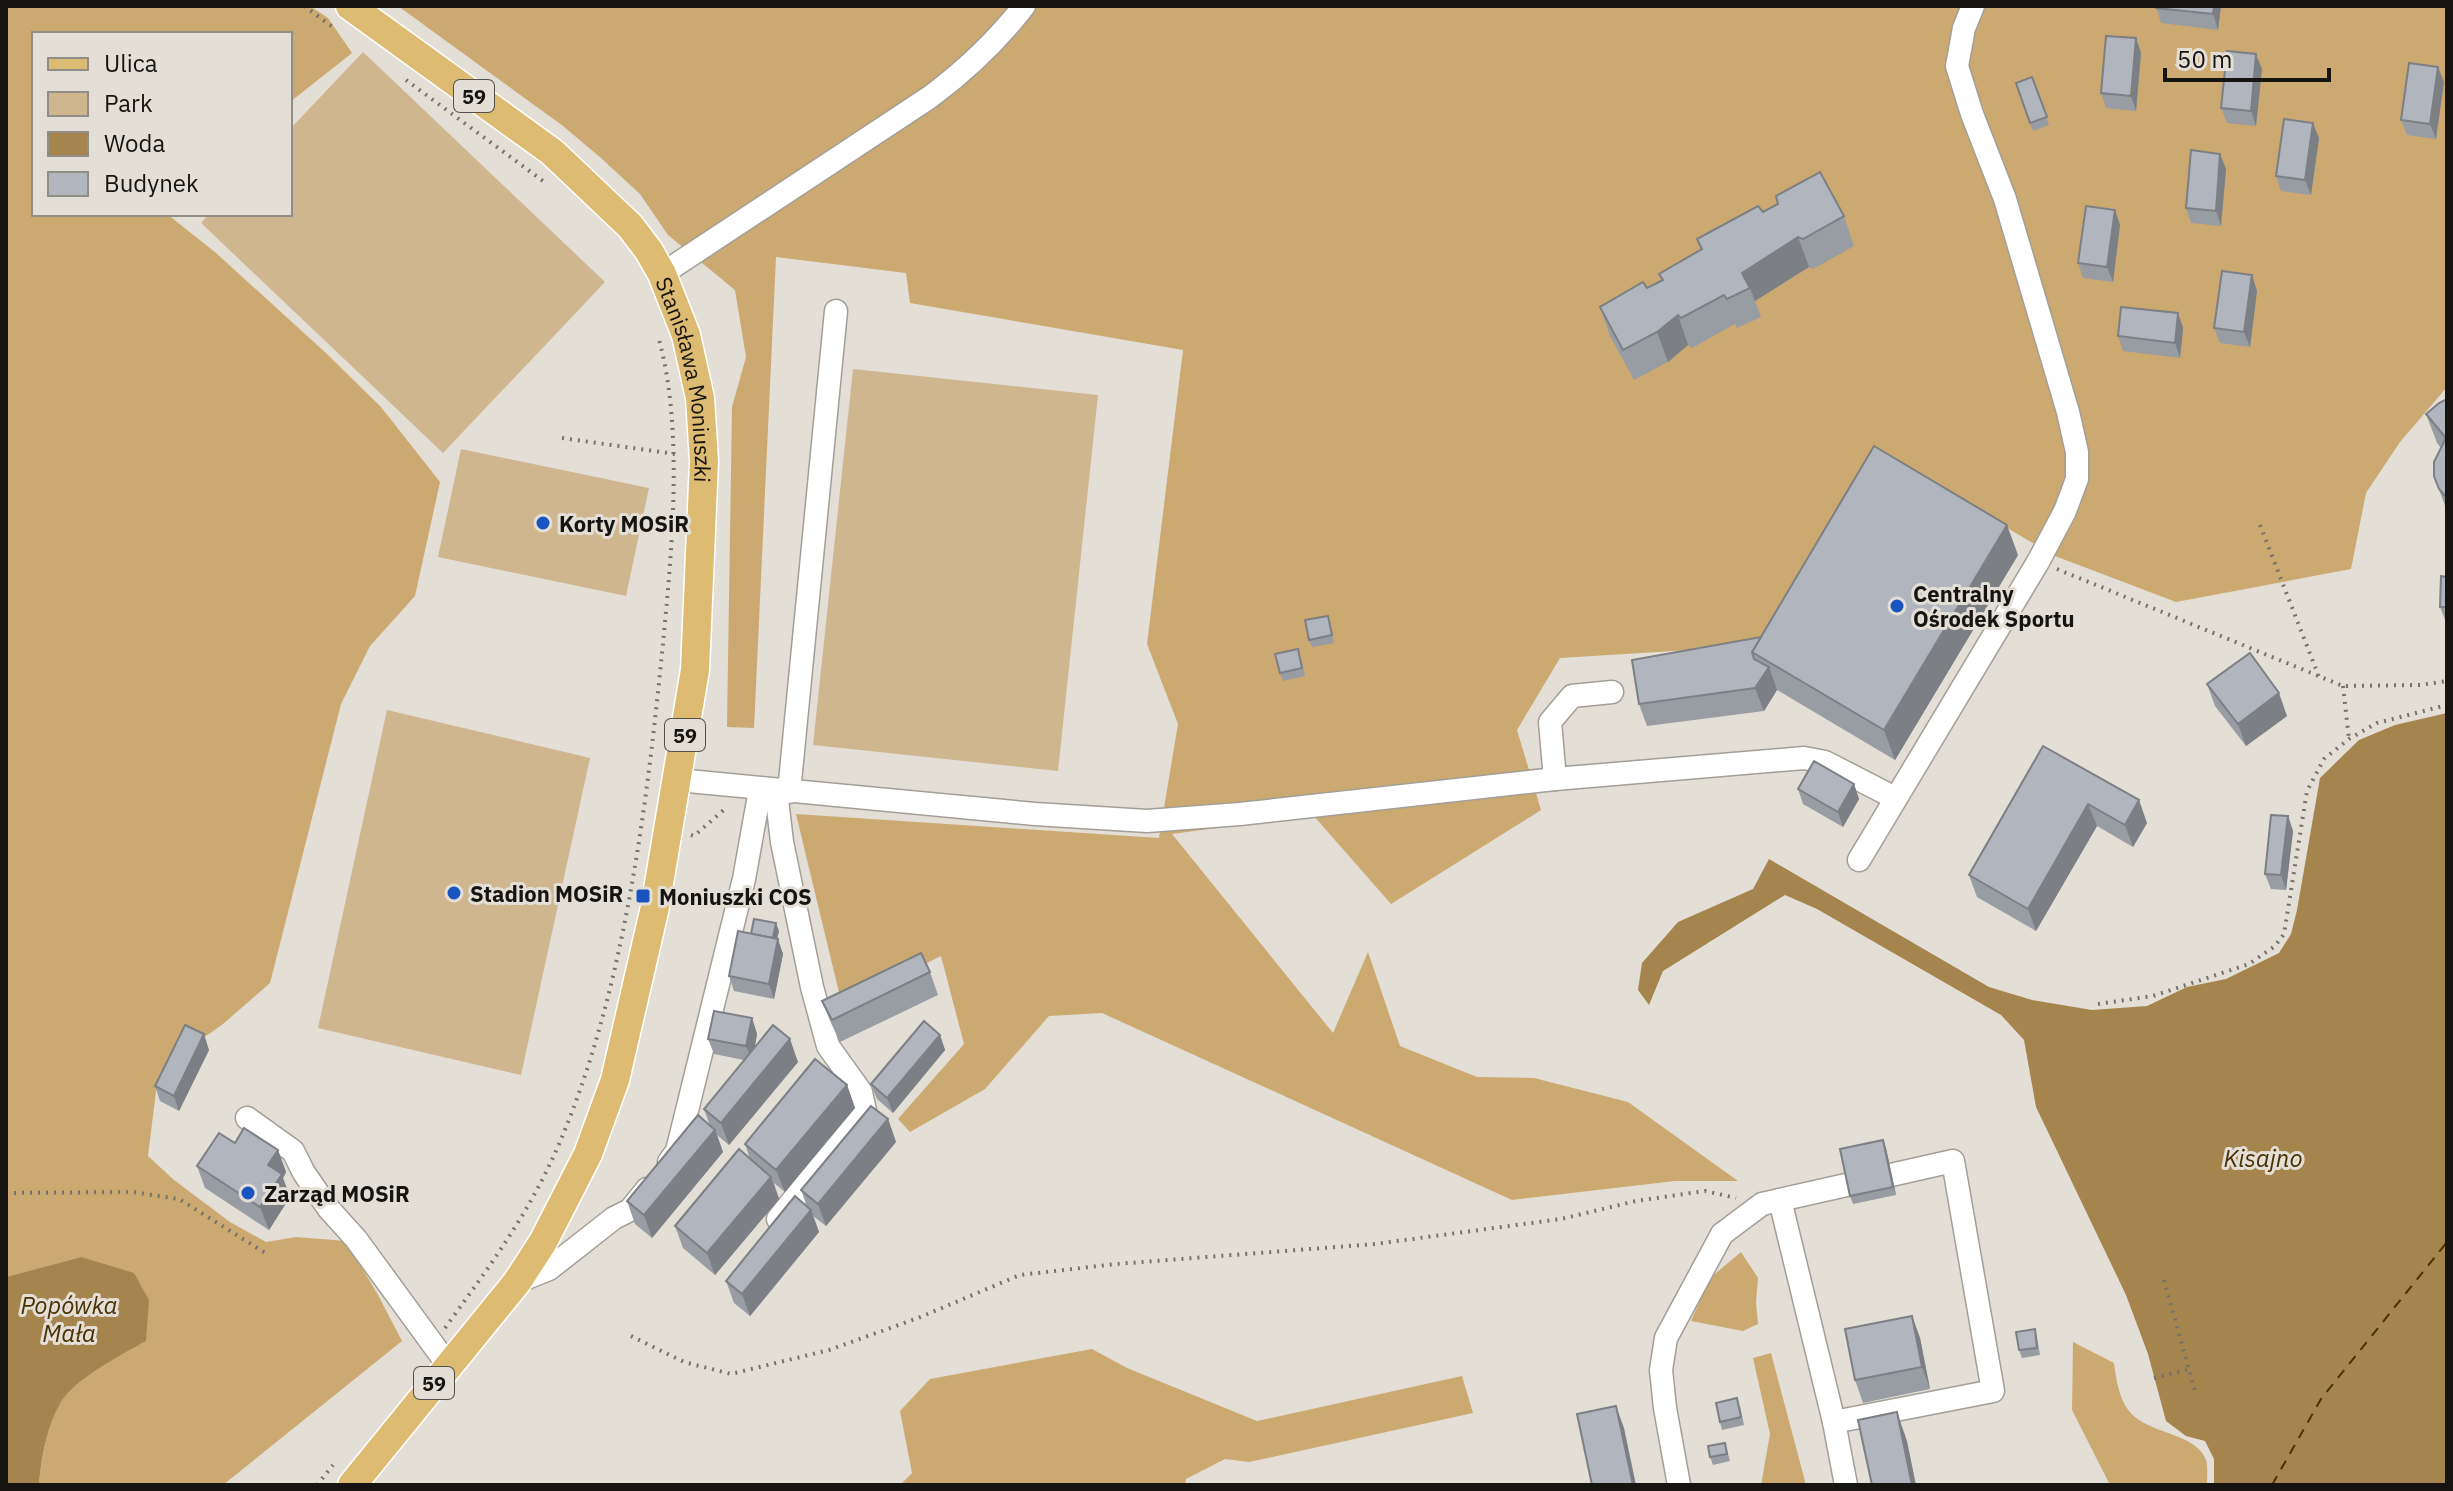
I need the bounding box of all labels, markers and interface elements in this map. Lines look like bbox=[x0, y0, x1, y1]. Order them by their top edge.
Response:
legend bbox=[32, 32, 292, 216]
scale bar bbox=[2165, 32, 2329, 82]
text: 50 m bbox=[2177, 43, 2232, 75]
text: Ulica bbox=[104, 47, 158, 79]
road number: 59 bbox=[454, 80, 494, 112]
text: Park bbox=[104, 87, 153, 119]
text: Woda bbox=[104, 127, 165, 159]
text: Budynek bbox=[104, 167, 199, 199]
street label: Stanisława Moniuszki bbox=[650, 272, 719, 483]
place label: Korty MOSiR bbox=[559, 509, 689, 538]
marker: Korty MOSiR bbox=[534, 514, 552, 532]
place label: Centralny Ośrodek Sportu bbox=[1913, 579, 2075, 633]
marker: Centralny Ośrodek Sportu bbox=[1888, 597, 1906, 615]
road number: 59 bbox=[665, 719, 705, 751]
place label: Stadion MOSiR bbox=[470, 879, 623, 908]
place label: Moniuszki COS bbox=[659, 882, 812, 911]
marker: Stadion MOSiR bbox=[445, 884, 463, 902]
marker: Moniuszki COS bbox=[634, 887, 652, 905]
water label: Kisajno bbox=[2223, 1142, 2303, 1174]
place label: Zarząd MOSiR bbox=[264, 1179, 410, 1208]
marker: Zarząd MOSiR bbox=[239, 1184, 257, 1202]
water label: Popówka Mała bbox=[20, 1289, 118, 1349]
road number: 59 bbox=[414, 1367, 454, 1399]

